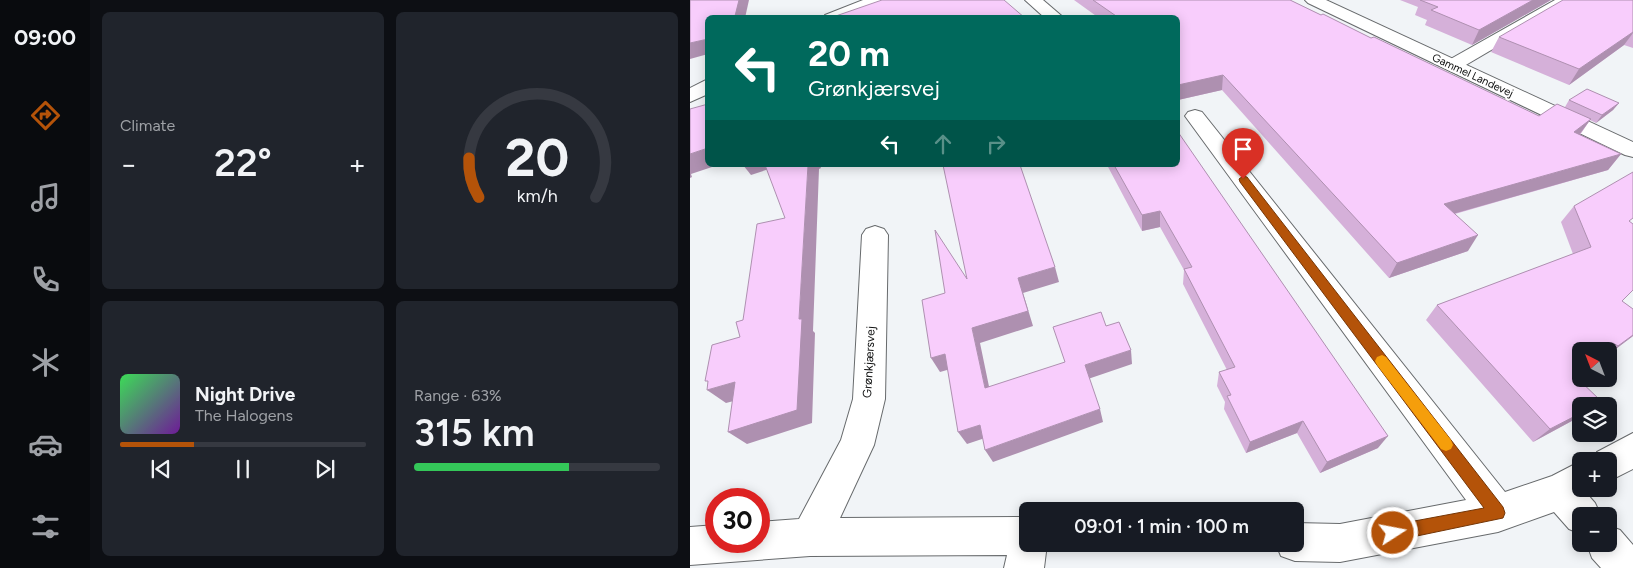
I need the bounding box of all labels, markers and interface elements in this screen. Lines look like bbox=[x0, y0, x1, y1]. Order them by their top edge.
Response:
text: 09:00 bbox=[14, 24, 76, 51]
text: 20 m bbox=[808, 33, 890, 75]
icon: left bbox=[725, 35, 790, 100]
street label: Gammel Landevej bbox=[1430, 51, 1516, 100]
text: Grønkjærsvej bbox=[808, 75, 940, 102]
icon: directions bbox=[28, 98, 63, 133]
text: Climate bbox=[120, 116, 175, 135]
text: 20 bbox=[505, 127, 569, 189]
pin bbox=[1222, 128, 1264, 179]
icon: left bbox=[876, 130, 904, 158]
icon: ahead bbox=[929, 130, 957, 158]
icon: right bbox=[982, 130, 1010, 158]
icon: arrive bbox=[1229, 135, 1257, 163]
text: 22° bbox=[214, 140, 272, 186]
text: − bbox=[120, 147, 137, 181]
text: + bbox=[349, 147, 366, 181]
icon: music bbox=[28, 180, 63, 215]
text: km/h bbox=[517, 185, 557, 206]
icon: phone bbox=[28, 262, 63, 297]
street label: Grønkjærsvej bbox=[860, 326, 878, 398]
north arrow bbox=[1572, 342, 1618, 388]
map controls bbox=[1572, 342, 1617, 552]
icon: climate bbox=[28, 345, 63, 380]
text: Night Drive bbox=[195, 383, 295, 406]
text: Range · 63% bbox=[414, 386, 502, 405]
button: layers bbox=[1572, 397, 1617, 442]
text: The Halogens bbox=[195, 406, 293, 425]
text: 315 km bbox=[414, 410, 534, 456]
icon: car bbox=[28, 427, 63, 462]
button: + bbox=[1572, 452, 1617, 497]
icon: previous bbox=[147, 455, 175, 483]
icon: pause bbox=[229, 455, 257, 483]
icon: next bbox=[311, 455, 339, 483]
speed limit sign: 30 bbox=[705, 488, 770, 553]
position arrow bbox=[1366, 506, 1418, 558]
button: − bbox=[1572, 507, 1617, 552]
icon: filters bbox=[28, 509, 63, 544]
text: 09:01 · 1 min · 100 m bbox=[1074, 515, 1249, 538]

